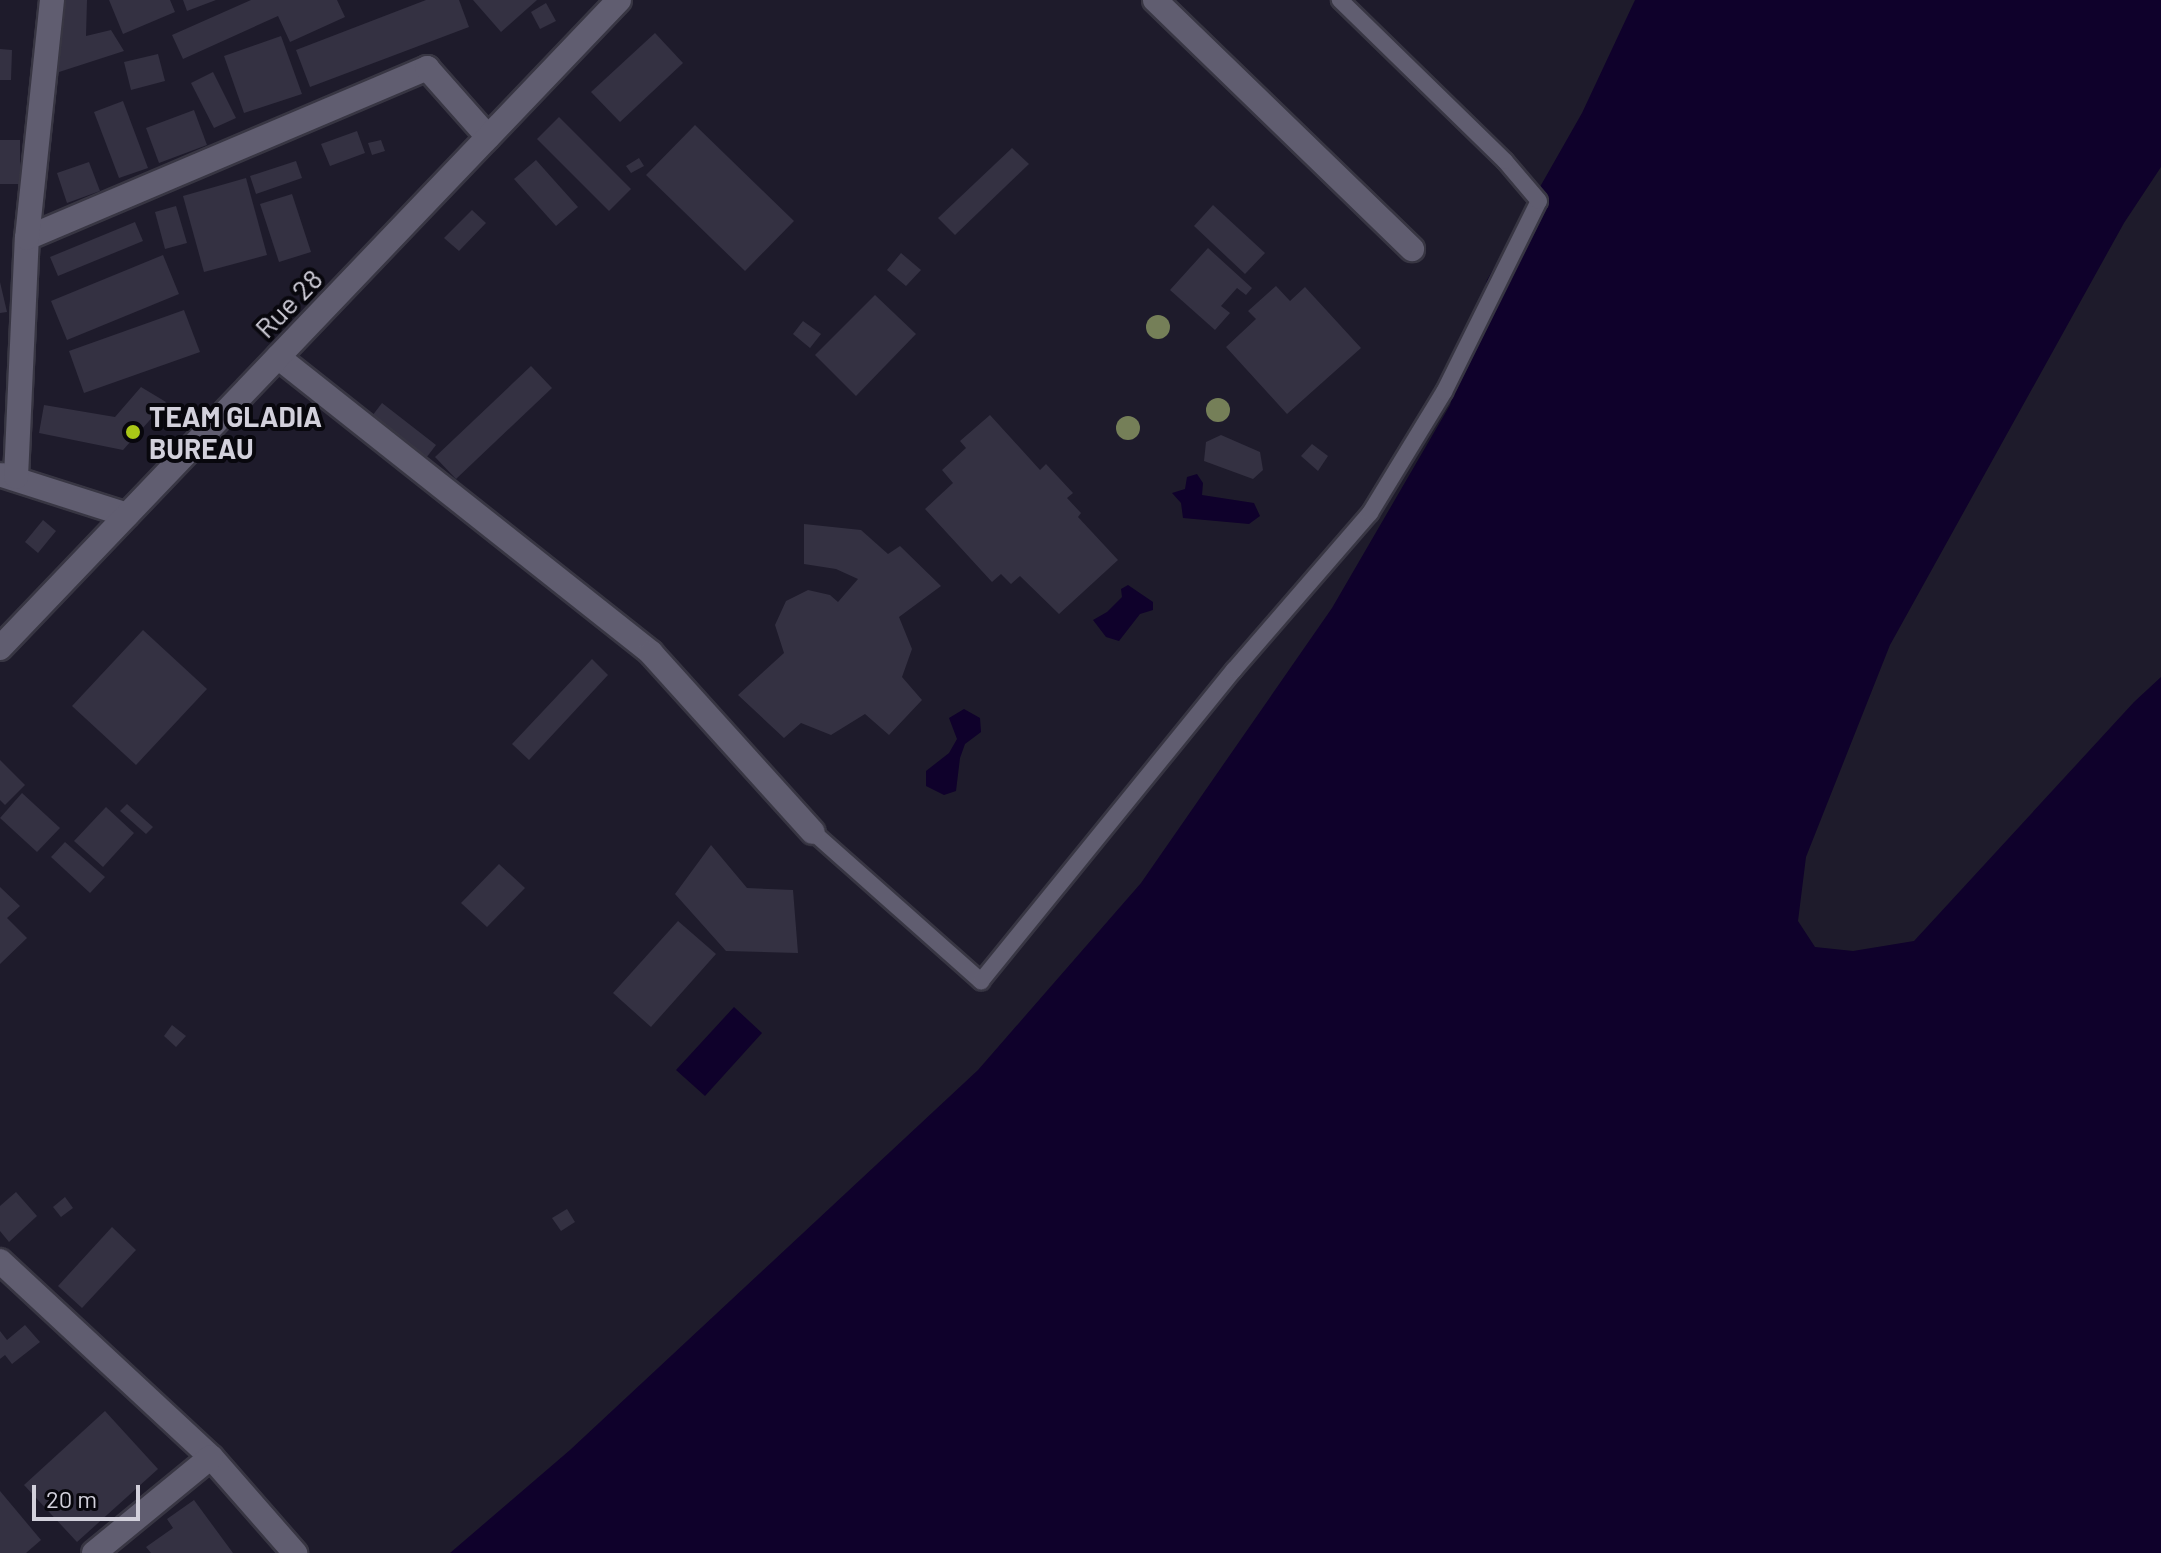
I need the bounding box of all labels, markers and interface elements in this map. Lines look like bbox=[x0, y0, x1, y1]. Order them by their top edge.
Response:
street label: Rue 28 bbox=[247, 262, 329, 344]
place label: TEAM GLADIA BUREAU bbox=[149, 399, 322, 465]
marker: TEAM GLADIA BUREAU bbox=[124, 423, 142, 441]
scale bar bbox=[36, 1469, 144, 1519]
text: 20 m bbox=[46, 1484, 97, 1513]

